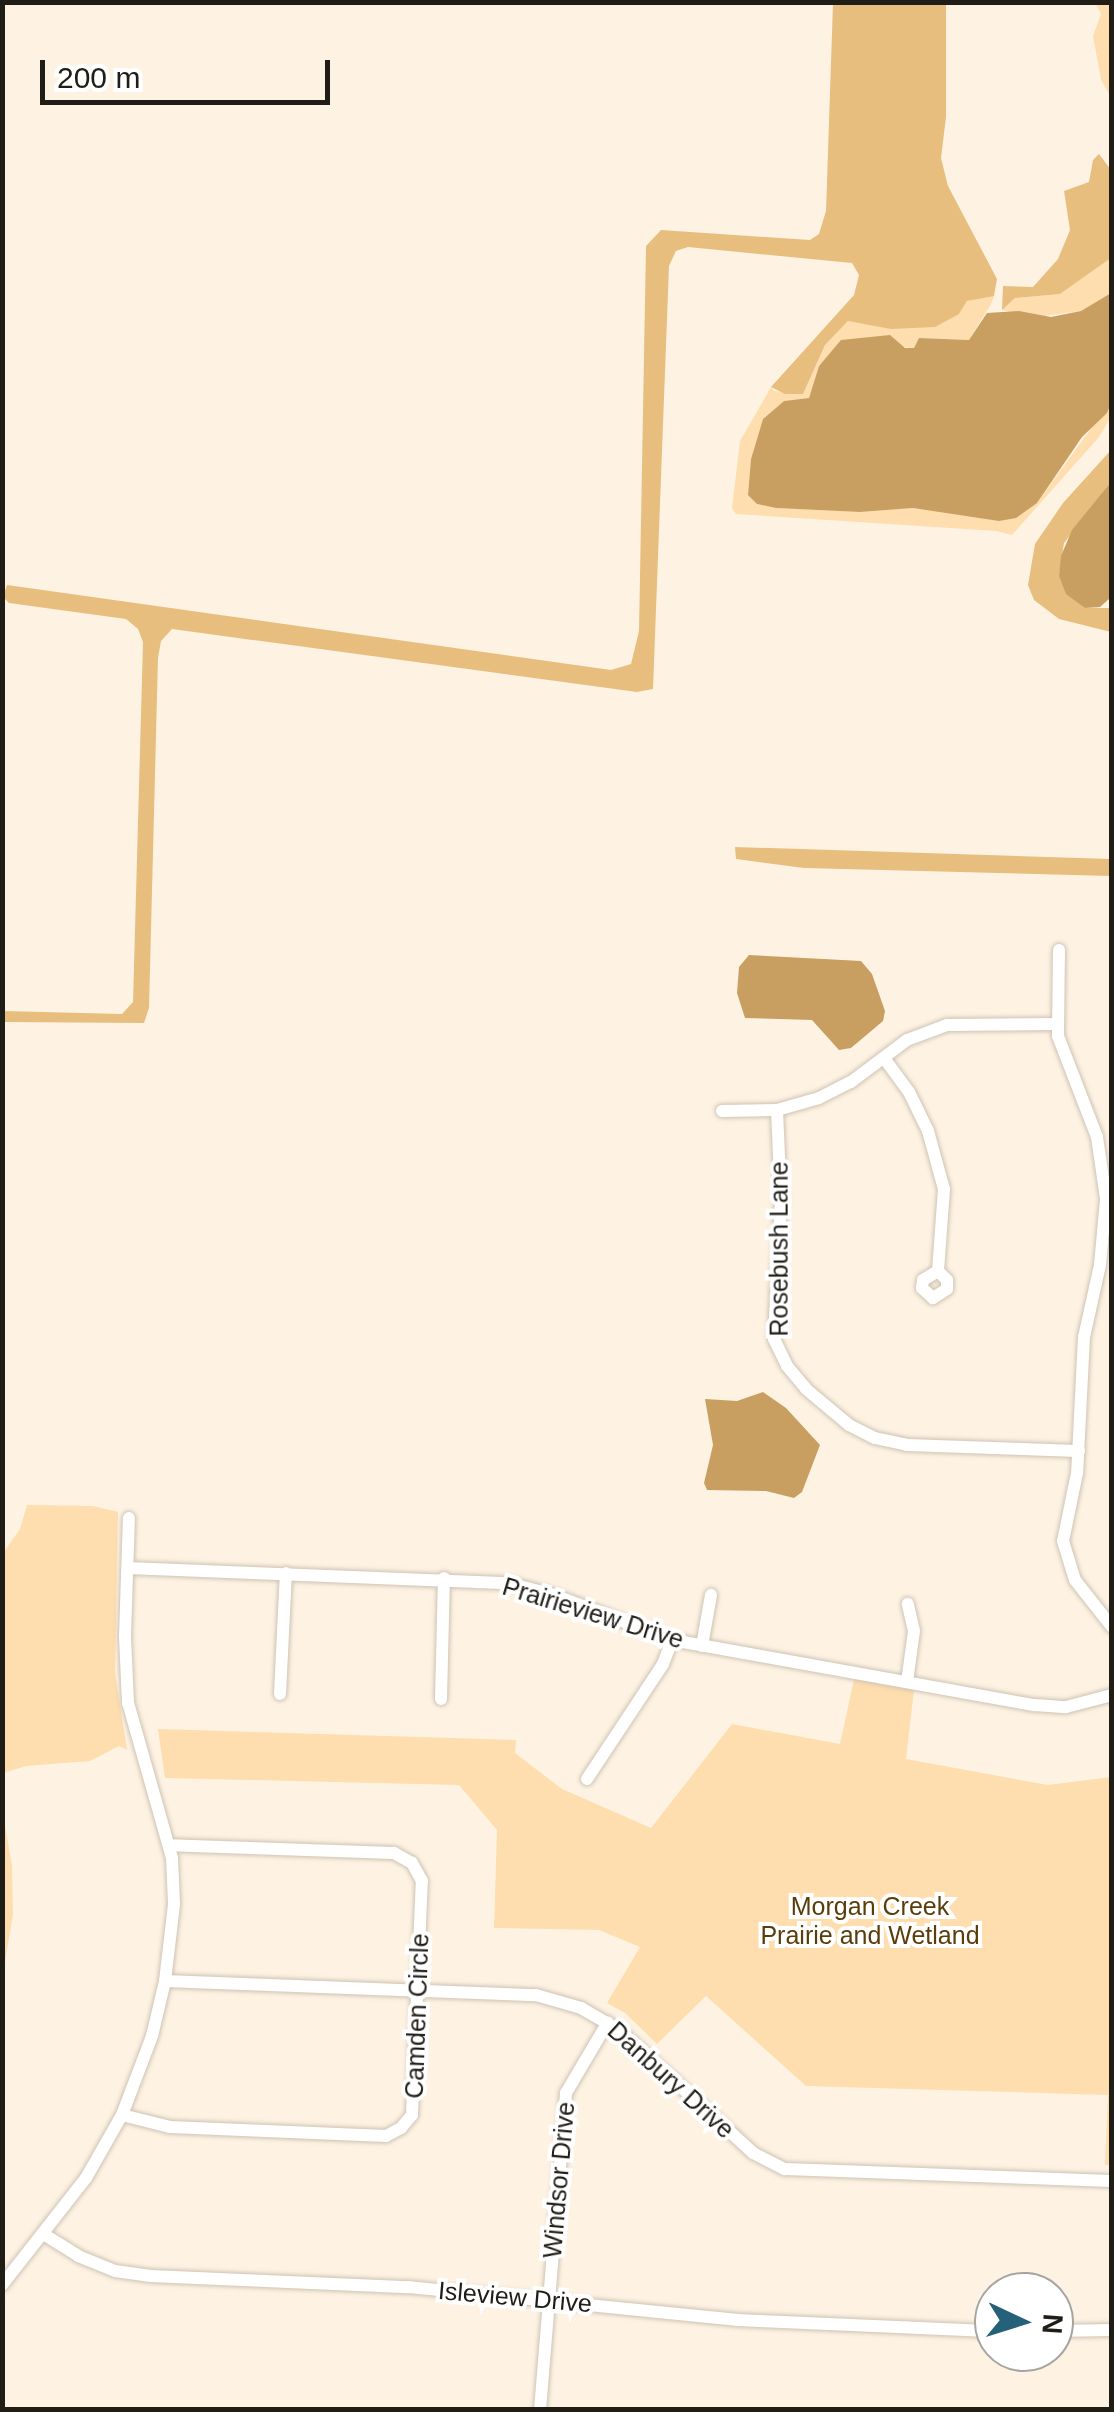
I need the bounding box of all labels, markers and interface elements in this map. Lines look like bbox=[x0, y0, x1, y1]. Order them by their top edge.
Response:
scale bar bbox=[45, 40, 335, 102]
text: 200 m bbox=[57, 61, 140, 94]
street label: Rosebush Lane bbox=[764, 1161, 794, 1337]
street label: Prairieview Drive bbox=[499, 1571, 687, 1655]
park label: Morgan Creek Prairie and Wetland bbox=[760, 1892, 980, 1951]
street label: Camden Circle bbox=[399, 1933, 435, 2099]
street label: Danbury Drive bbox=[602, 2015, 740, 2145]
street label: Windsor Drive bbox=[537, 2101, 581, 2259]
north arrow bbox=[974, 2272, 1074, 2372]
street label: Isleview Drive bbox=[437, 2275, 593, 2319]
text: N bbox=[1036, 2313, 1069, 2335]

